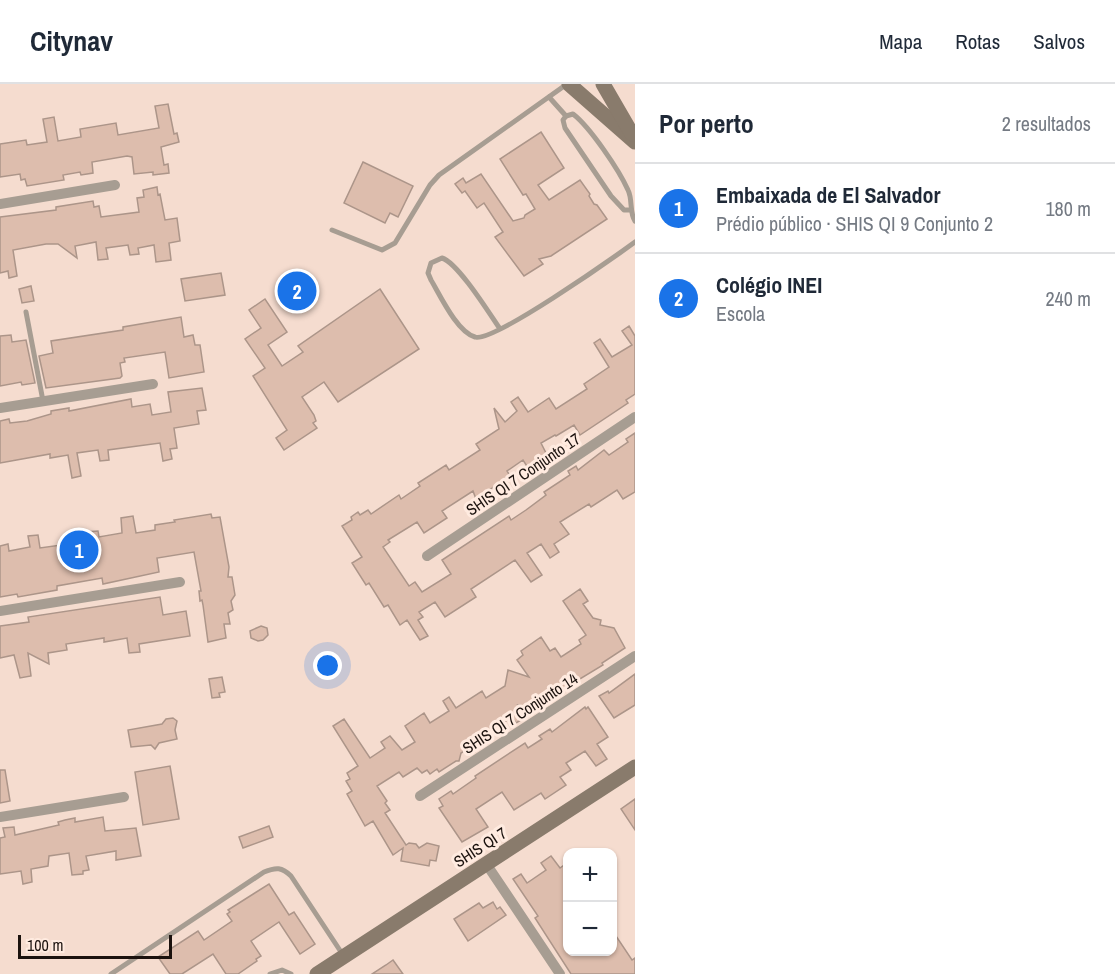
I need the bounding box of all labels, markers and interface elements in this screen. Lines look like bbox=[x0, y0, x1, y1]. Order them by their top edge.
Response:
text: Citynav bbox=[30, 22, 113, 60]
text: Mapa bbox=[879, 27, 922, 56]
text: Rotas bbox=[955, 27, 1000, 56]
text: Salvos bbox=[1033, 27, 1085, 56]
text: Por perto bbox=[659, 106, 754, 141]
text: 2 resultados bbox=[1002, 110, 1091, 137]
text: Embaixada de El Salvador bbox=[716, 180, 941, 210]
text: 1 bbox=[674, 195, 683, 222]
text: 180 m bbox=[1045, 195, 1091, 222]
text: Prédio público · SHIS QI 9 Conjunto 2 bbox=[716, 210, 993, 237]
pin: 2 bbox=[278, 268, 316, 314]
text: Colégio INEI bbox=[716, 270, 822, 300]
text: 2 bbox=[674, 285, 683, 312]
text: 240 m bbox=[1045, 285, 1091, 312]
text: Escola bbox=[716, 300, 765, 327]
street label: SHIS QI 7 Conjunto 17 bbox=[462, 428, 584, 520]
pin: 1 bbox=[60, 528, 98, 572]
your location bbox=[313, 651, 342, 680]
street label: SHIS QI 7 Conjunto 14 bbox=[458, 667, 582, 759]
street label: SHIS QI 7 bbox=[449, 822, 511, 872]
map controls bbox=[563, 848, 617, 956]
button: + bbox=[563, 848, 617, 902]
button: − bbox=[563, 902, 617, 956]
scale bar bbox=[18, 932, 172, 960]
text: 100 m bbox=[27, 934, 63, 956]

